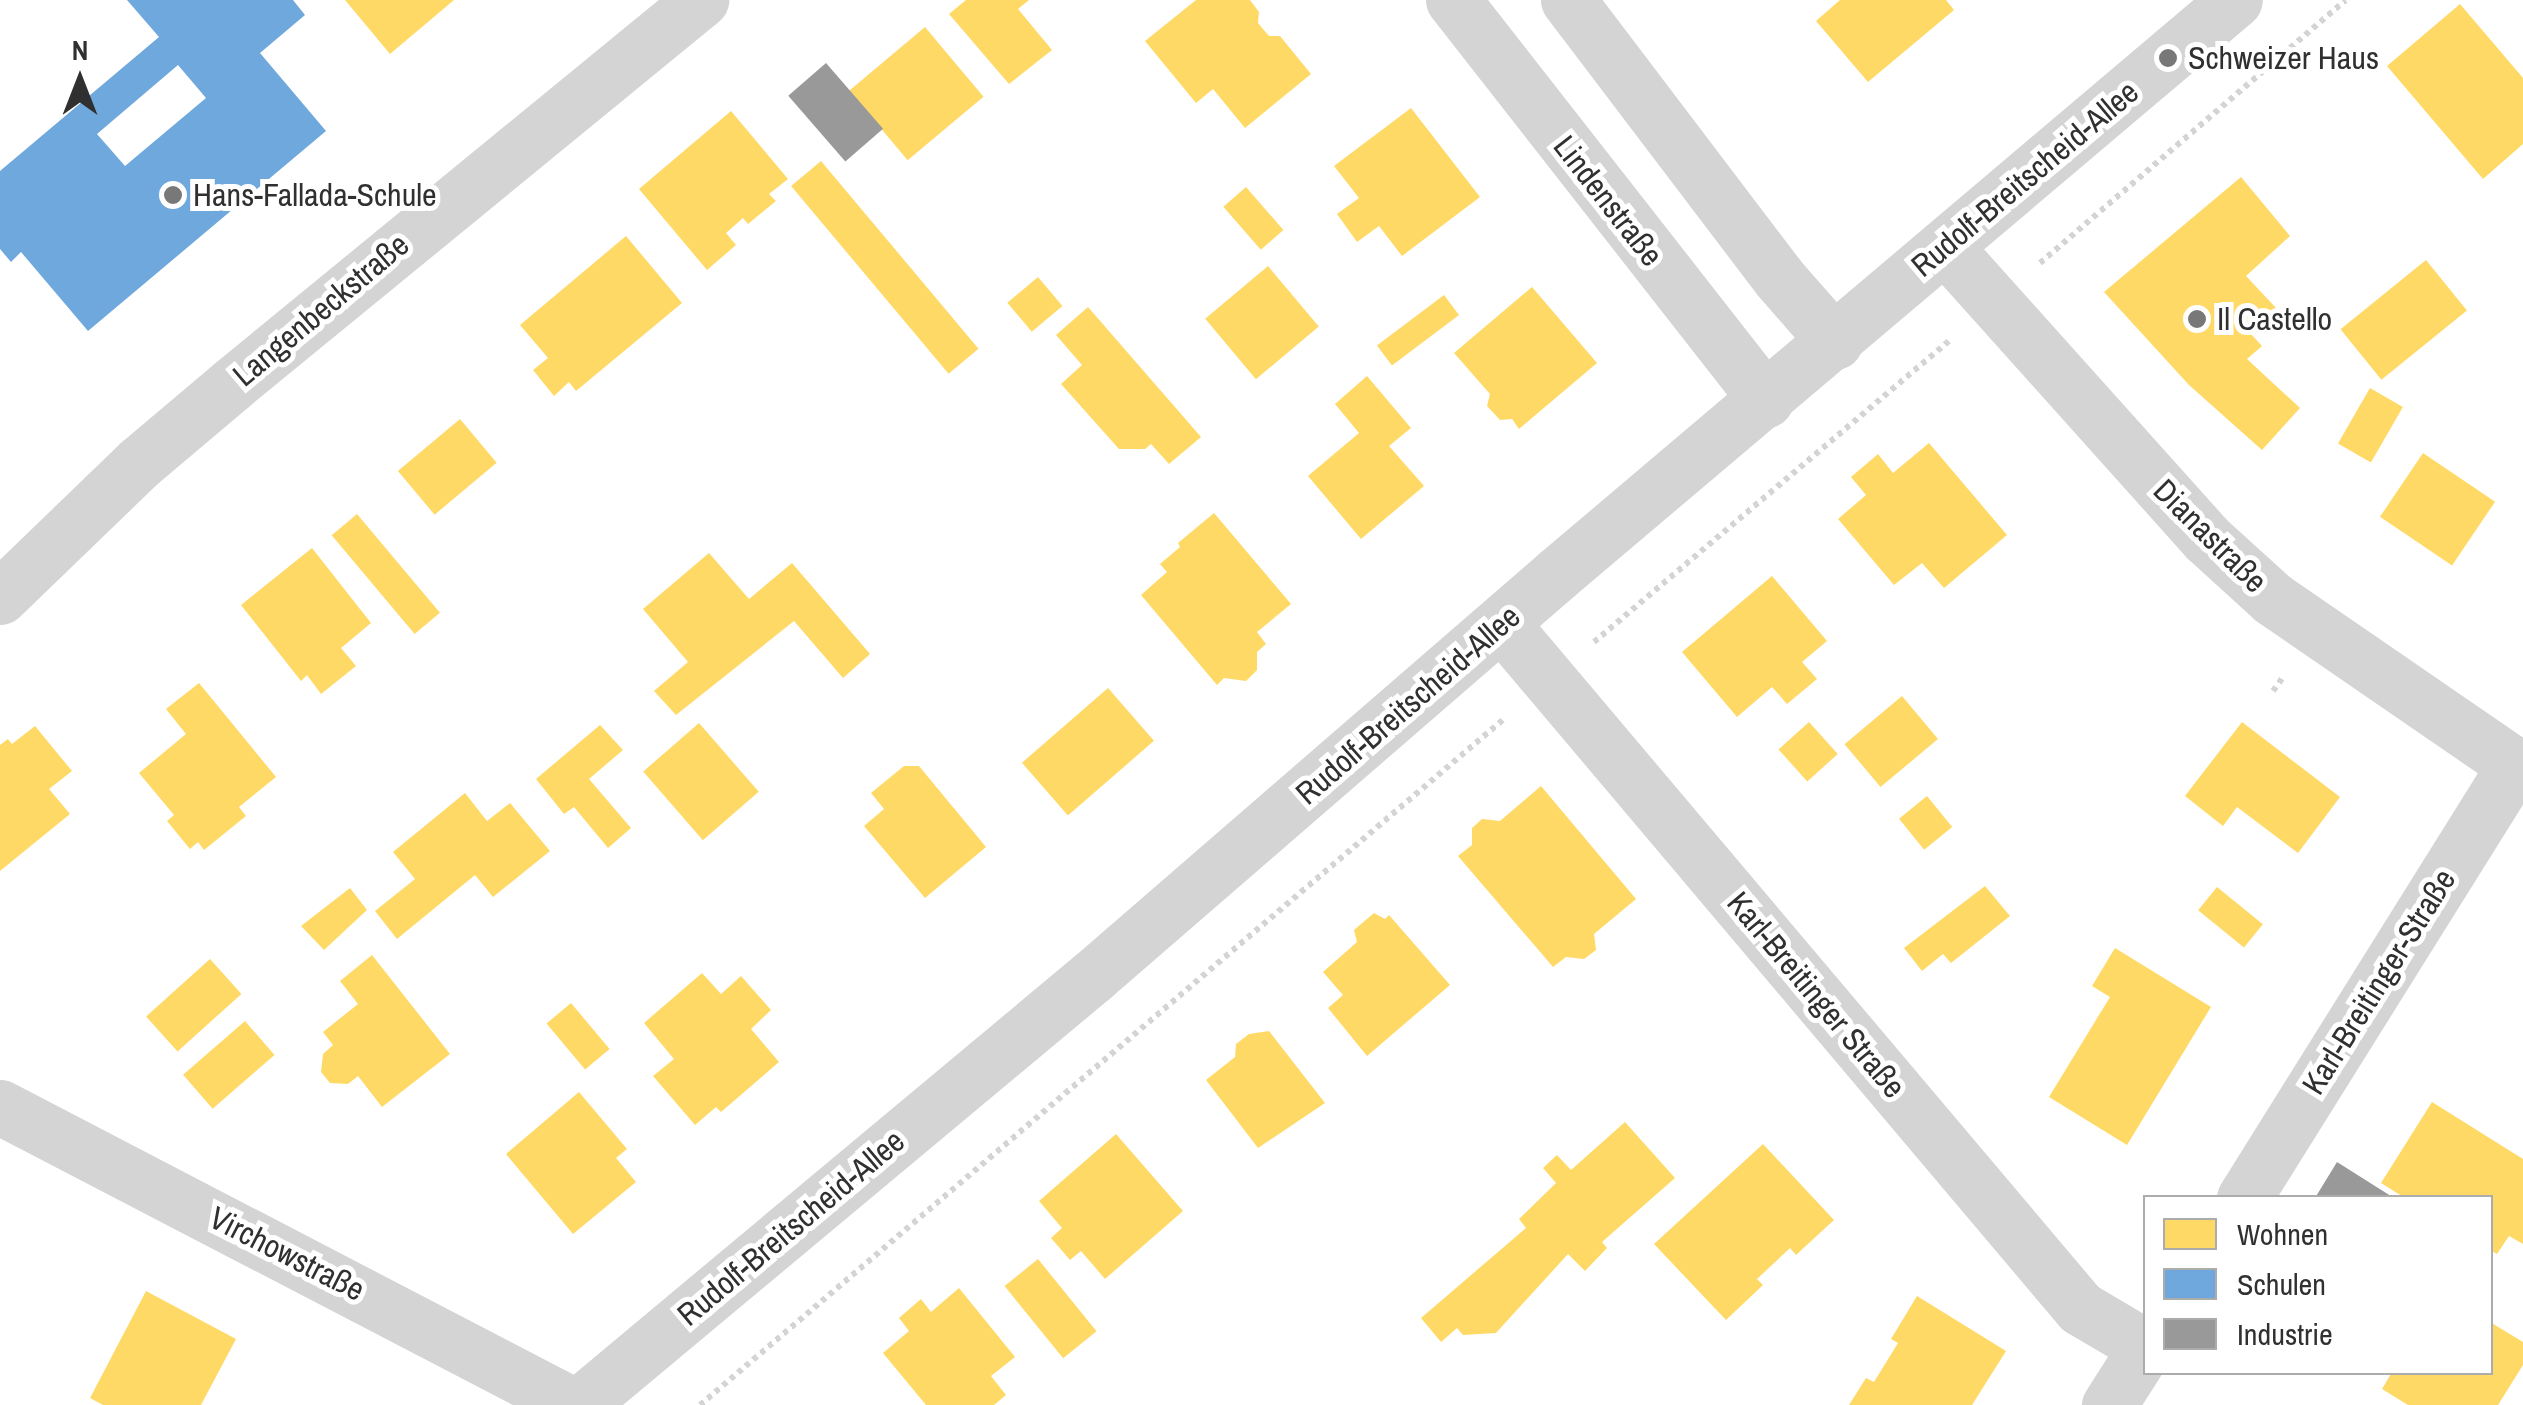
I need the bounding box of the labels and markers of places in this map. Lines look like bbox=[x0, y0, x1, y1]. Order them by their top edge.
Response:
place label: Schweizer Haus bbox=[2188, 39, 2379, 77]
marker: Schweizer Haus bbox=[2157, 47, 2179, 69]
place label: Hans-Fallada-Schule bbox=[193, 176, 437, 214]
marker: Hans-Fallada-Schule bbox=[162, 184, 184, 206]
place label: Il Castello bbox=[2217, 300, 2332, 338]
marker: Il Castello bbox=[2186, 308, 2208, 330]

